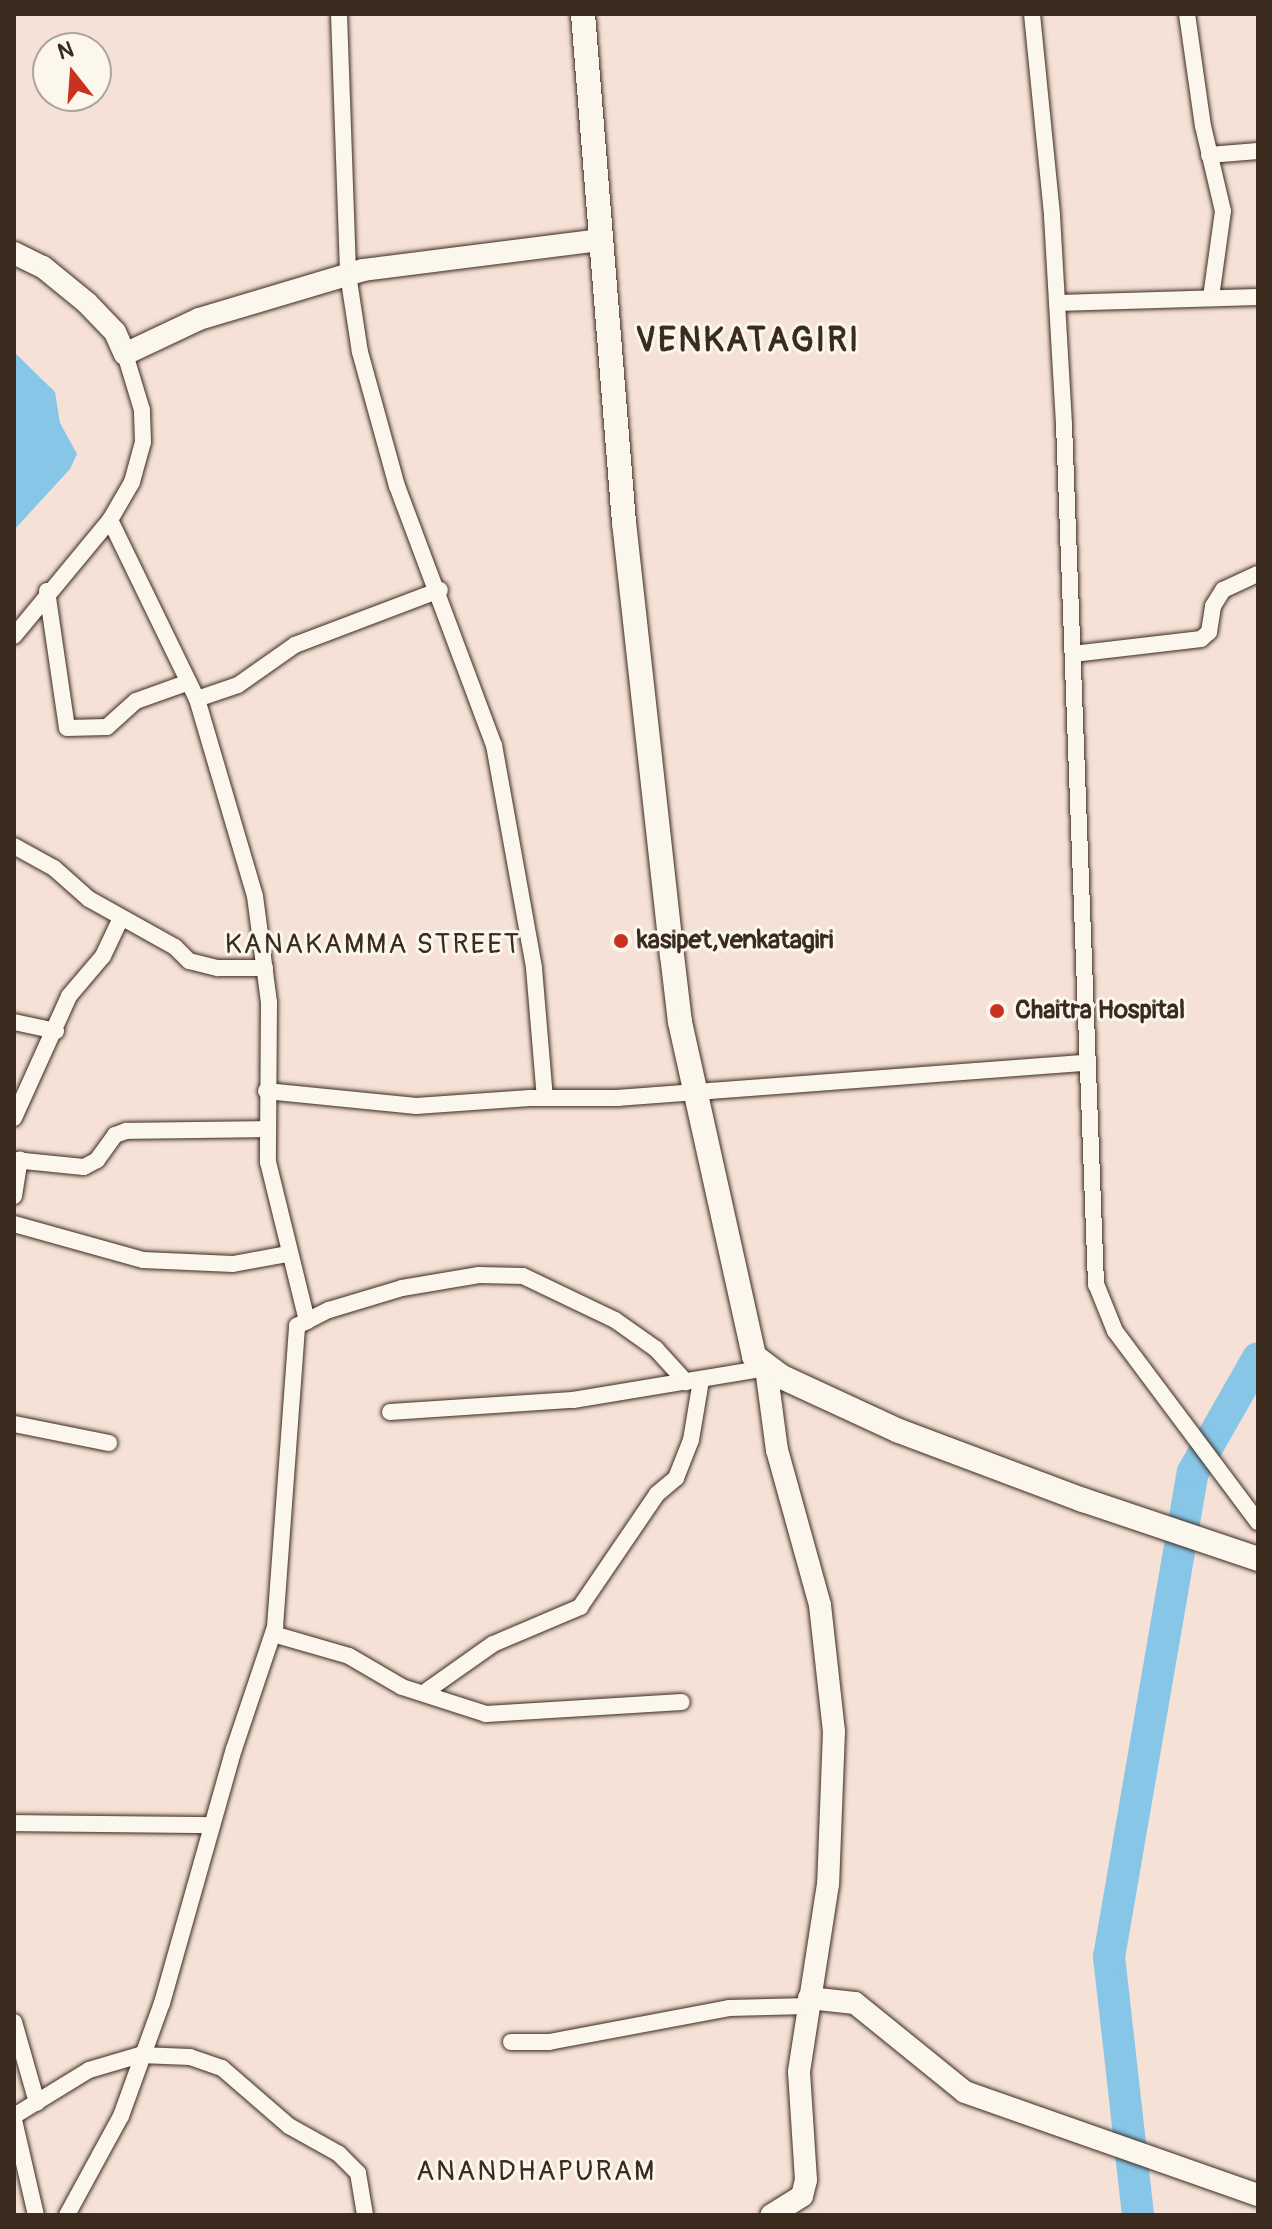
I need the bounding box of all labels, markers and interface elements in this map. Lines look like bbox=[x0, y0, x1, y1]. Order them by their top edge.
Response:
north arrow bbox=[32, 32, 112, 112]
text: N bbox=[54, 35, 77, 67]
district label: VENKATAGIRI bbox=[636, 321, 860, 361]
place label: kasipet,venkatagiri bbox=[637, 925, 833, 957]
district label: KANAKAMMA STREET bbox=[225, 928, 521, 962]
marker: kasipet,venkatagiri bbox=[612, 932, 630, 950]
place label: Chaitra Hospital bbox=[1015, 995, 1185, 1027]
marker: Chaitra Hospital bbox=[986, 1000, 1008, 1022]
district label: ANANDHAPURAM bbox=[416, 2155, 656, 2189]

